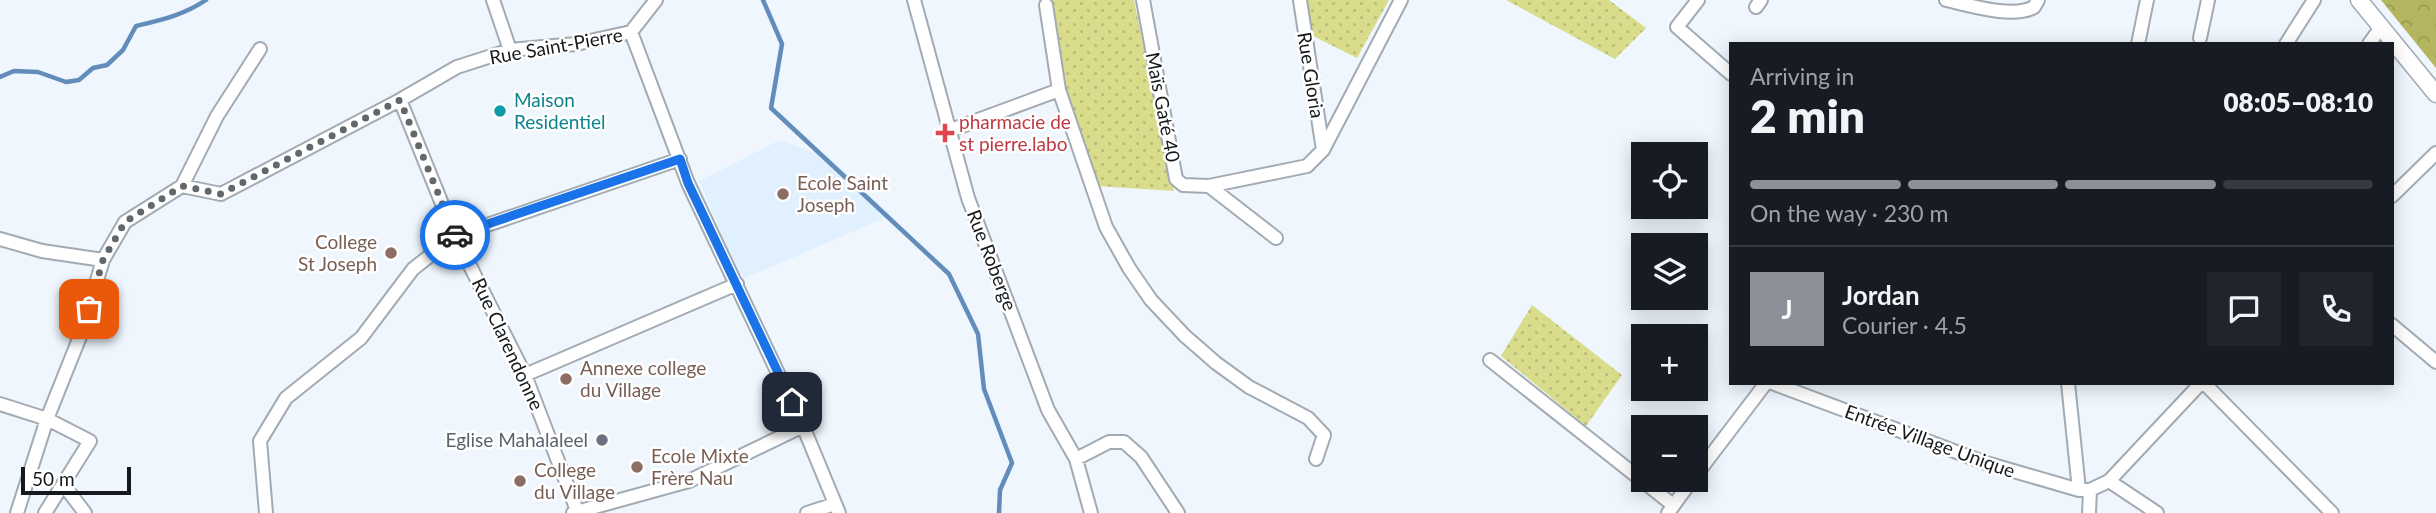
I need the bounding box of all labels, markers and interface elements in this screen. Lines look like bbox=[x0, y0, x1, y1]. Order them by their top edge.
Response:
street label: Rue Saint-Pierre bbox=[487, 22, 624, 69]
street label: Rue Gloria bbox=[1293, 30, 1330, 120]
street label: Maïs Gaté 40 bbox=[1142, 50, 1185, 164]
text: Arriving in bbox=[1750, 62, 1854, 90]
text: 08:05–08:10 bbox=[2223, 86, 2373, 118]
place label: Maison Residentiel bbox=[514, 88, 605, 133]
text: 2 min bbox=[1750, 88, 1865, 143]
marker: Maison Residentiel bbox=[492, 103, 508, 119]
place label: pharmacie de st pierre.labo bbox=[959, 110, 1071, 155]
marker: pharmacie de st pierre.labo bbox=[937, 125, 953, 141]
map controls bbox=[1631, 142, 1708, 492]
button: locate bbox=[1631, 142, 1708, 219]
place label: Ecole Saint Joseph bbox=[797, 171, 888, 216]
marker: Ecole Saint Joseph bbox=[775, 186, 791, 202]
text: On the way · 230 m bbox=[1750, 199, 1949, 227]
courier bbox=[420, 200, 490, 270]
street label: Rue Roberge bbox=[963, 206, 1022, 314]
icon: car bbox=[436, 216, 474, 254]
place label: College St Joseph bbox=[298, 230, 377, 275]
button: layers bbox=[1631, 233, 1708, 310]
marker: College St Joseph bbox=[383, 245, 399, 261]
button: chat bbox=[2207, 272, 2281, 346]
button: phone bbox=[2299, 272, 2373, 346]
street label: Rue Clarendonne bbox=[468, 274, 549, 414]
pin bbox=[59, 279, 119, 339]
text: Jordan bbox=[1842, 279, 1920, 311]
icon: bag bbox=[70, 290, 108, 328]
text: J bbox=[1781, 293, 1793, 325]
text: Courier · 4.5 bbox=[1842, 311, 1967, 339]
button: + bbox=[1631, 324, 1708, 401]
place label: Annexe college du Village bbox=[580, 356, 706, 401]
marker: Annexe college du Village bbox=[558, 371, 574, 387]
pin bbox=[762, 372, 822, 432]
icon: home bbox=[773, 383, 811, 421]
street label: Entrée Village Unique bbox=[1842, 399, 2018, 482]
button: − bbox=[1631, 415, 1708, 492]
place label: Eglise Mahalaleel bbox=[445, 428, 588, 451]
marker: Eglise Mahalaleel bbox=[594, 432, 610, 448]
place label: Ecole Mixte Frère Nau bbox=[651, 444, 749, 489]
place label: College du Village bbox=[534, 458, 615, 503]
marker: Ecole Mixte Frère Nau bbox=[629, 459, 645, 475]
scale bar bbox=[21, 464, 131, 496]
text: 50 m bbox=[32, 467, 75, 490]
marker: College du Village bbox=[512, 473, 528, 489]

